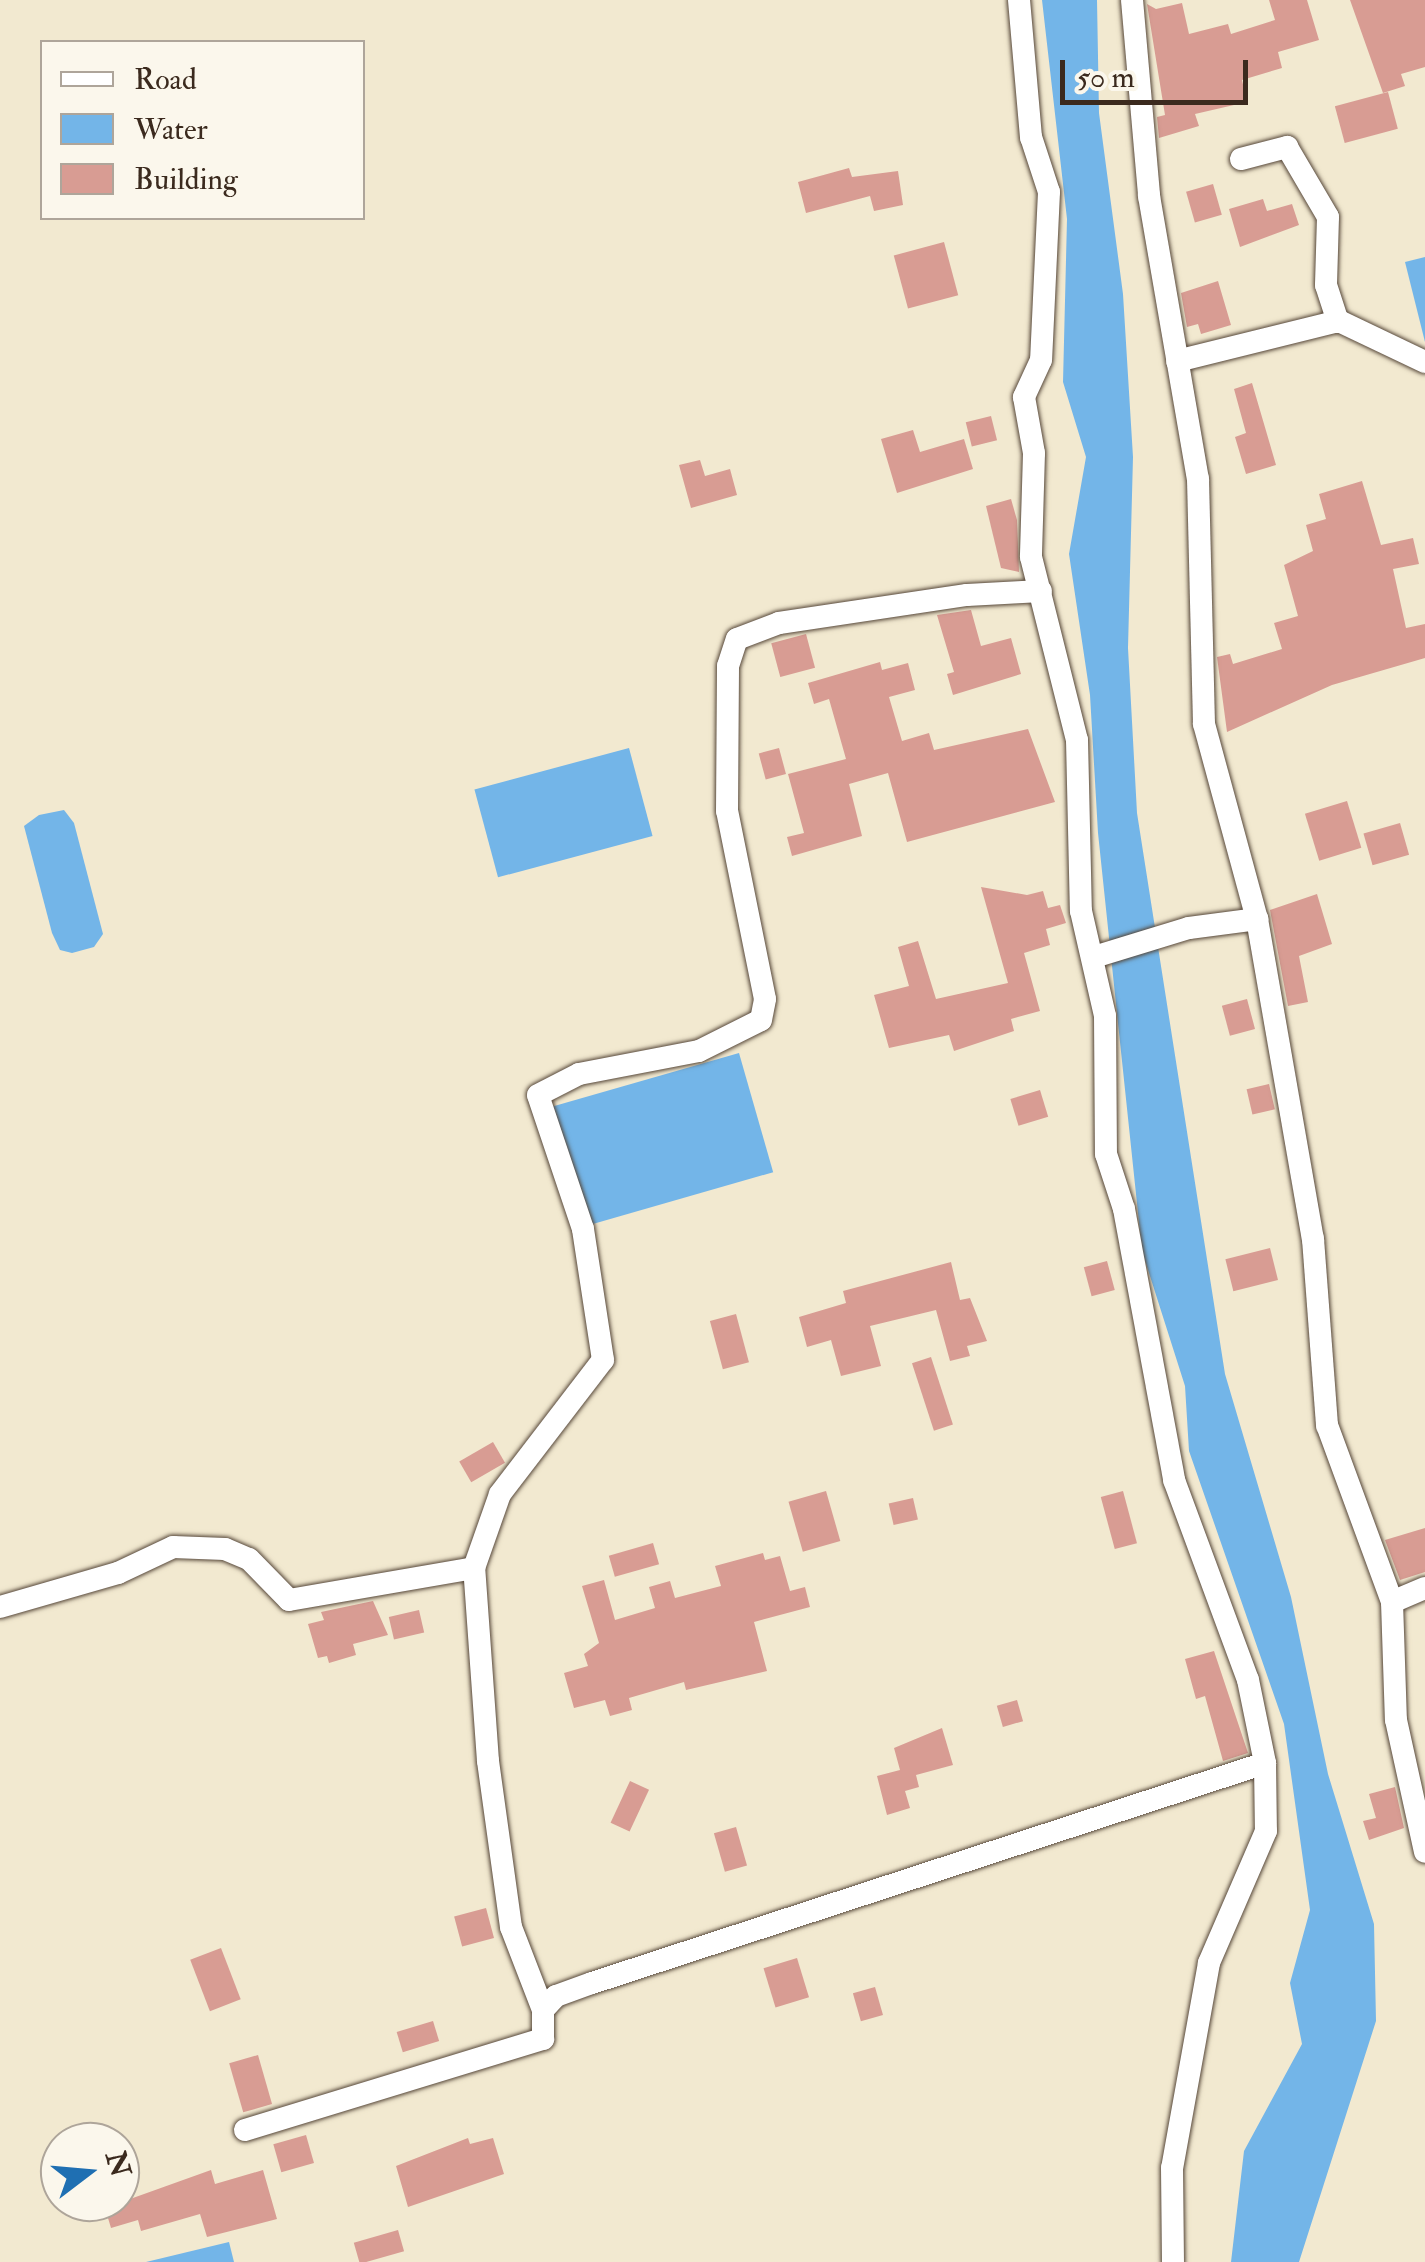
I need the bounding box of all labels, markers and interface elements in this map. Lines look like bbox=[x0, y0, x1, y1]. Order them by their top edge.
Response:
legend bbox=[40, 40, 365, 220]
scale bar bbox=[1065, 40, 1252, 102]
text: 50 m bbox=[1077, 59, 1135, 96]
text: Road bbox=[134, 61, 197, 98]
text: Water bbox=[134, 111, 208, 148]
text: Building bbox=[134, 161, 238, 198]
north arrow bbox=[40, 2122, 140, 2222]
text: N bbox=[97, 2147, 138, 2181]

